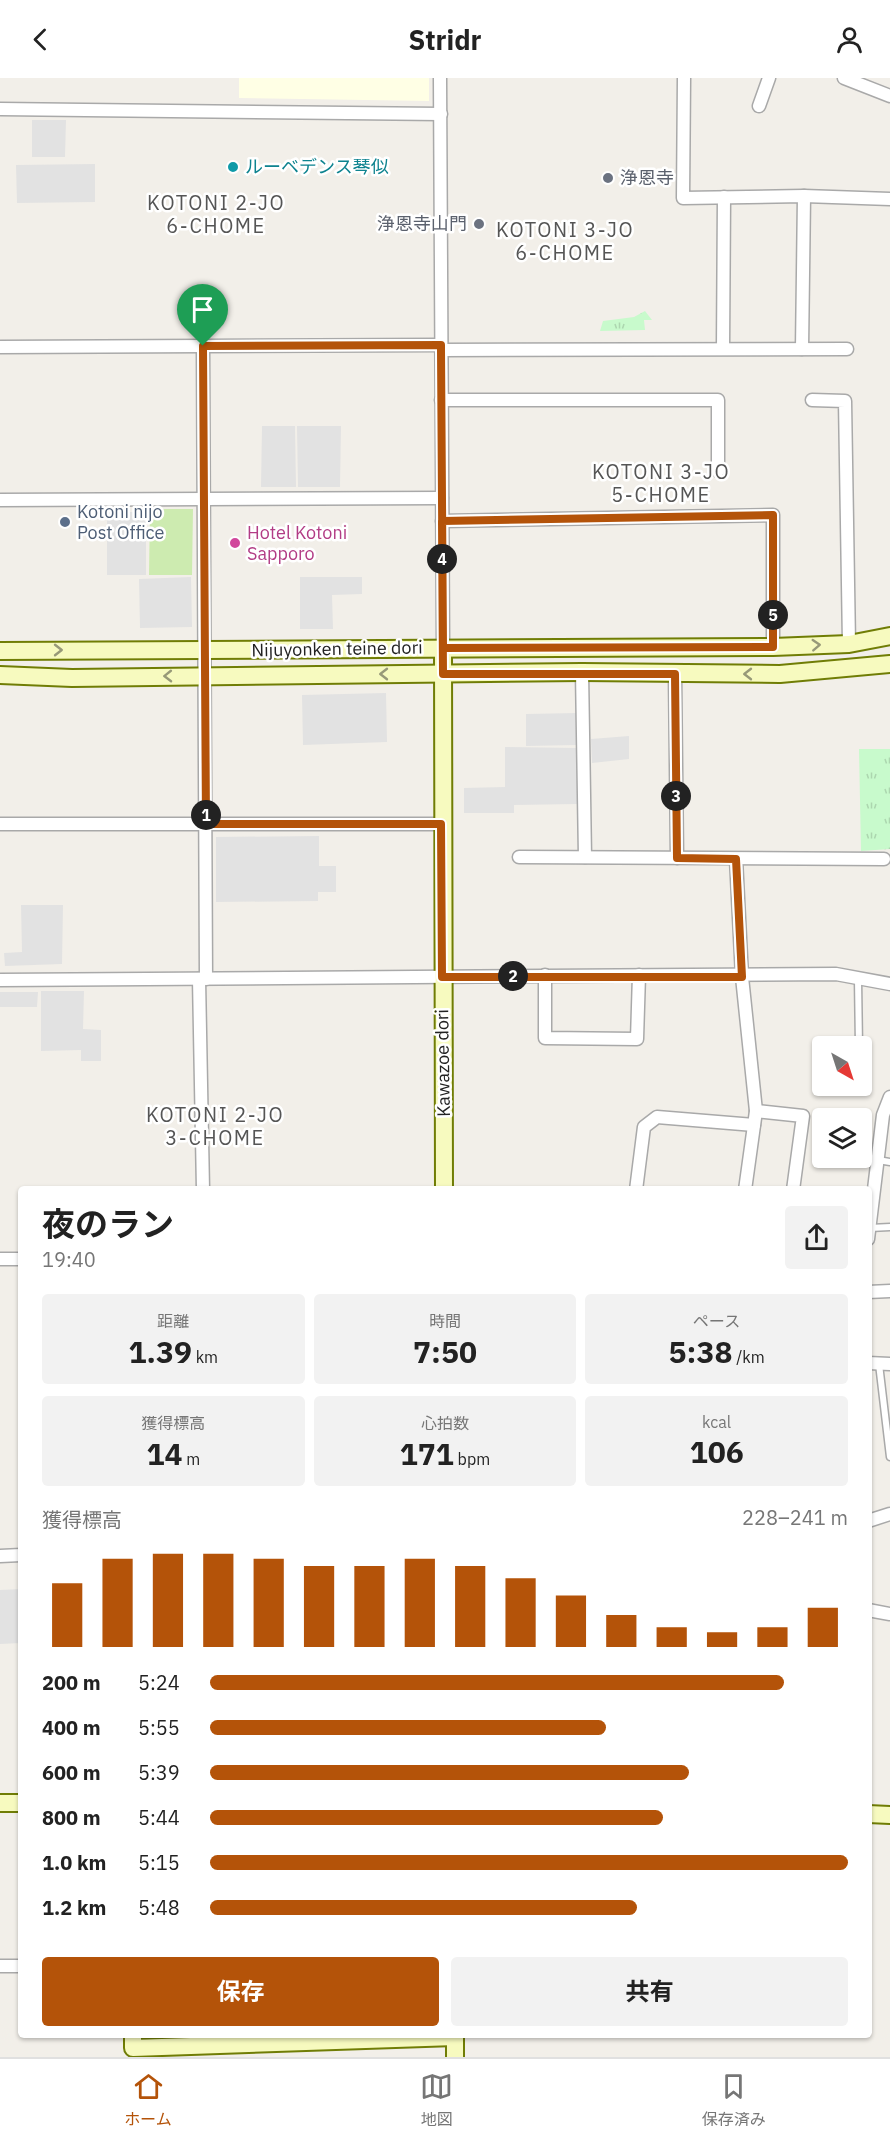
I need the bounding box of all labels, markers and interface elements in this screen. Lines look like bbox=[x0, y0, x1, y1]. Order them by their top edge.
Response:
text: Stridr bbox=[408, 22, 482, 57]
icon: back bbox=[24, 23, 57, 56]
icon: person bbox=[833, 23, 866, 56]
place label: ルーベデンス琴似 bbox=[245, 155, 389, 178]
marker: ルーベデンス琴似 bbox=[226, 160, 240, 174]
place label: 浄恩寺 bbox=[620, 166, 674, 189]
marker: 浄恩寺 bbox=[601, 171, 615, 185]
district label: KOTONI 2-JO 6-CHOME bbox=[147, 189, 285, 239]
place label: 浄恩寺山門 bbox=[377, 212, 467, 235]
district label: KOTONI 3-JO 6-CHOME bbox=[496, 216, 634, 266]
marker: 浄恩寺山門 bbox=[472, 217, 486, 231]
pin bbox=[177, 284, 228, 346]
icon: arrive bbox=[186, 293, 219, 326]
district label: KOTONI 3-JO 5-CHOME bbox=[592, 458, 730, 508]
place label: Kotoni nijo Post Office bbox=[77, 500, 165, 544]
marker: Kotoni nijo Post Office bbox=[58, 515, 72, 529]
place label: Hotel Kotoni Sapporo bbox=[247, 521, 347, 565]
marker: Hotel Kotoni Sapporo bbox=[228, 536, 242, 550]
pin: 4 bbox=[427, 544, 457, 574]
text: 4 bbox=[437, 549, 447, 569]
pin: 5 bbox=[758, 600, 788, 630]
text: 5 bbox=[768, 605, 778, 625]
street label: Nijuyonken teine dori bbox=[251, 636, 423, 661]
one-way arrow bbox=[812, 639, 821, 652]
one-way arrow bbox=[54, 644, 63, 657]
one-way arrow bbox=[380, 668, 389, 680]
one-way arrow bbox=[743, 668, 752, 680]
one-way arrow bbox=[164, 670, 173, 682]
pin: 3 bbox=[661, 781, 691, 811]
text: 3 bbox=[671, 786, 681, 806]
pin: 1 bbox=[191, 800, 221, 830]
text: 1 bbox=[201, 805, 211, 825]
pin: 2 bbox=[498, 961, 528, 991]
text: 2 bbox=[508, 966, 518, 986]
street label: Kawazoe dori bbox=[430, 1009, 455, 1117]
north arrow bbox=[812, 1036, 872, 1096]
map controls bbox=[812, 1036, 872, 1168]
district label: KOTONI 2-JO 3-CHOME bbox=[146, 1101, 284, 1151]
button: layers bbox=[812, 1108, 872, 1168]
text: 夜のラン bbox=[42, 1202, 174, 1245]
button: share bbox=[785, 1206, 848, 1269]
text: 19:40 bbox=[42, 1246, 96, 1273]
text: 距離 bbox=[157, 1311, 189, 1331]
text: 時間 bbox=[429, 1311, 461, 1331]
text: ペース bbox=[693, 1311, 740, 1331]
text: 1.39 bbox=[129, 1332, 192, 1371]
text: 7:50 bbox=[413, 1332, 477, 1371]
text: 5:38 bbox=[669, 1332, 732, 1371]
text: km bbox=[192, 1347, 218, 1367]
text: /km bbox=[732, 1347, 765, 1367]
text: kcal bbox=[702, 1412, 731, 1432]
text: 獲得標高 bbox=[141, 1413, 205, 1433]
text: 心拍数 bbox=[421, 1413, 469, 1433]
text: 106 bbox=[690, 1432, 744, 1471]
text: 14 bbox=[146, 1434, 182, 1473]
text: 171 bbox=[400, 1434, 454, 1473]
text: m bbox=[182, 1449, 200, 1469]
text: bpm bbox=[454, 1449, 490, 1469]
text: 228–241 m bbox=[742, 1504, 848, 1531]
text: 獲得標高 bbox=[42, 1506, 122, 1533]
text: 200 m bbox=[42, 1669, 101, 1696]
text: 5:24 bbox=[138, 1669, 180, 1696]
text: 400 m bbox=[42, 1714, 101, 1741]
text: 5:55 bbox=[138, 1714, 180, 1741]
text: 600 m bbox=[42, 1759, 101, 1786]
text: 5:39 bbox=[138, 1759, 180, 1786]
text: 800 m bbox=[42, 1804, 101, 1831]
text: 5:44 bbox=[138, 1804, 180, 1831]
text: 1.0 km bbox=[42, 1849, 106, 1876]
text: 5:15 bbox=[138, 1849, 180, 1876]
text: 1.2 km bbox=[42, 1894, 106, 1921]
text: 5:48 bbox=[138, 1894, 180, 1921]
button: 保存 bbox=[42, 1957, 439, 2026]
button: 共有 bbox=[451, 1957, 848, 2026]
tab: ホーム bbox=[124, 2070, 172, 2130]
tab: 地図 bbox=[420, 2070, 453, 2130]
tab: 保存済み bbox=[702, 2070, 766, 2130]

